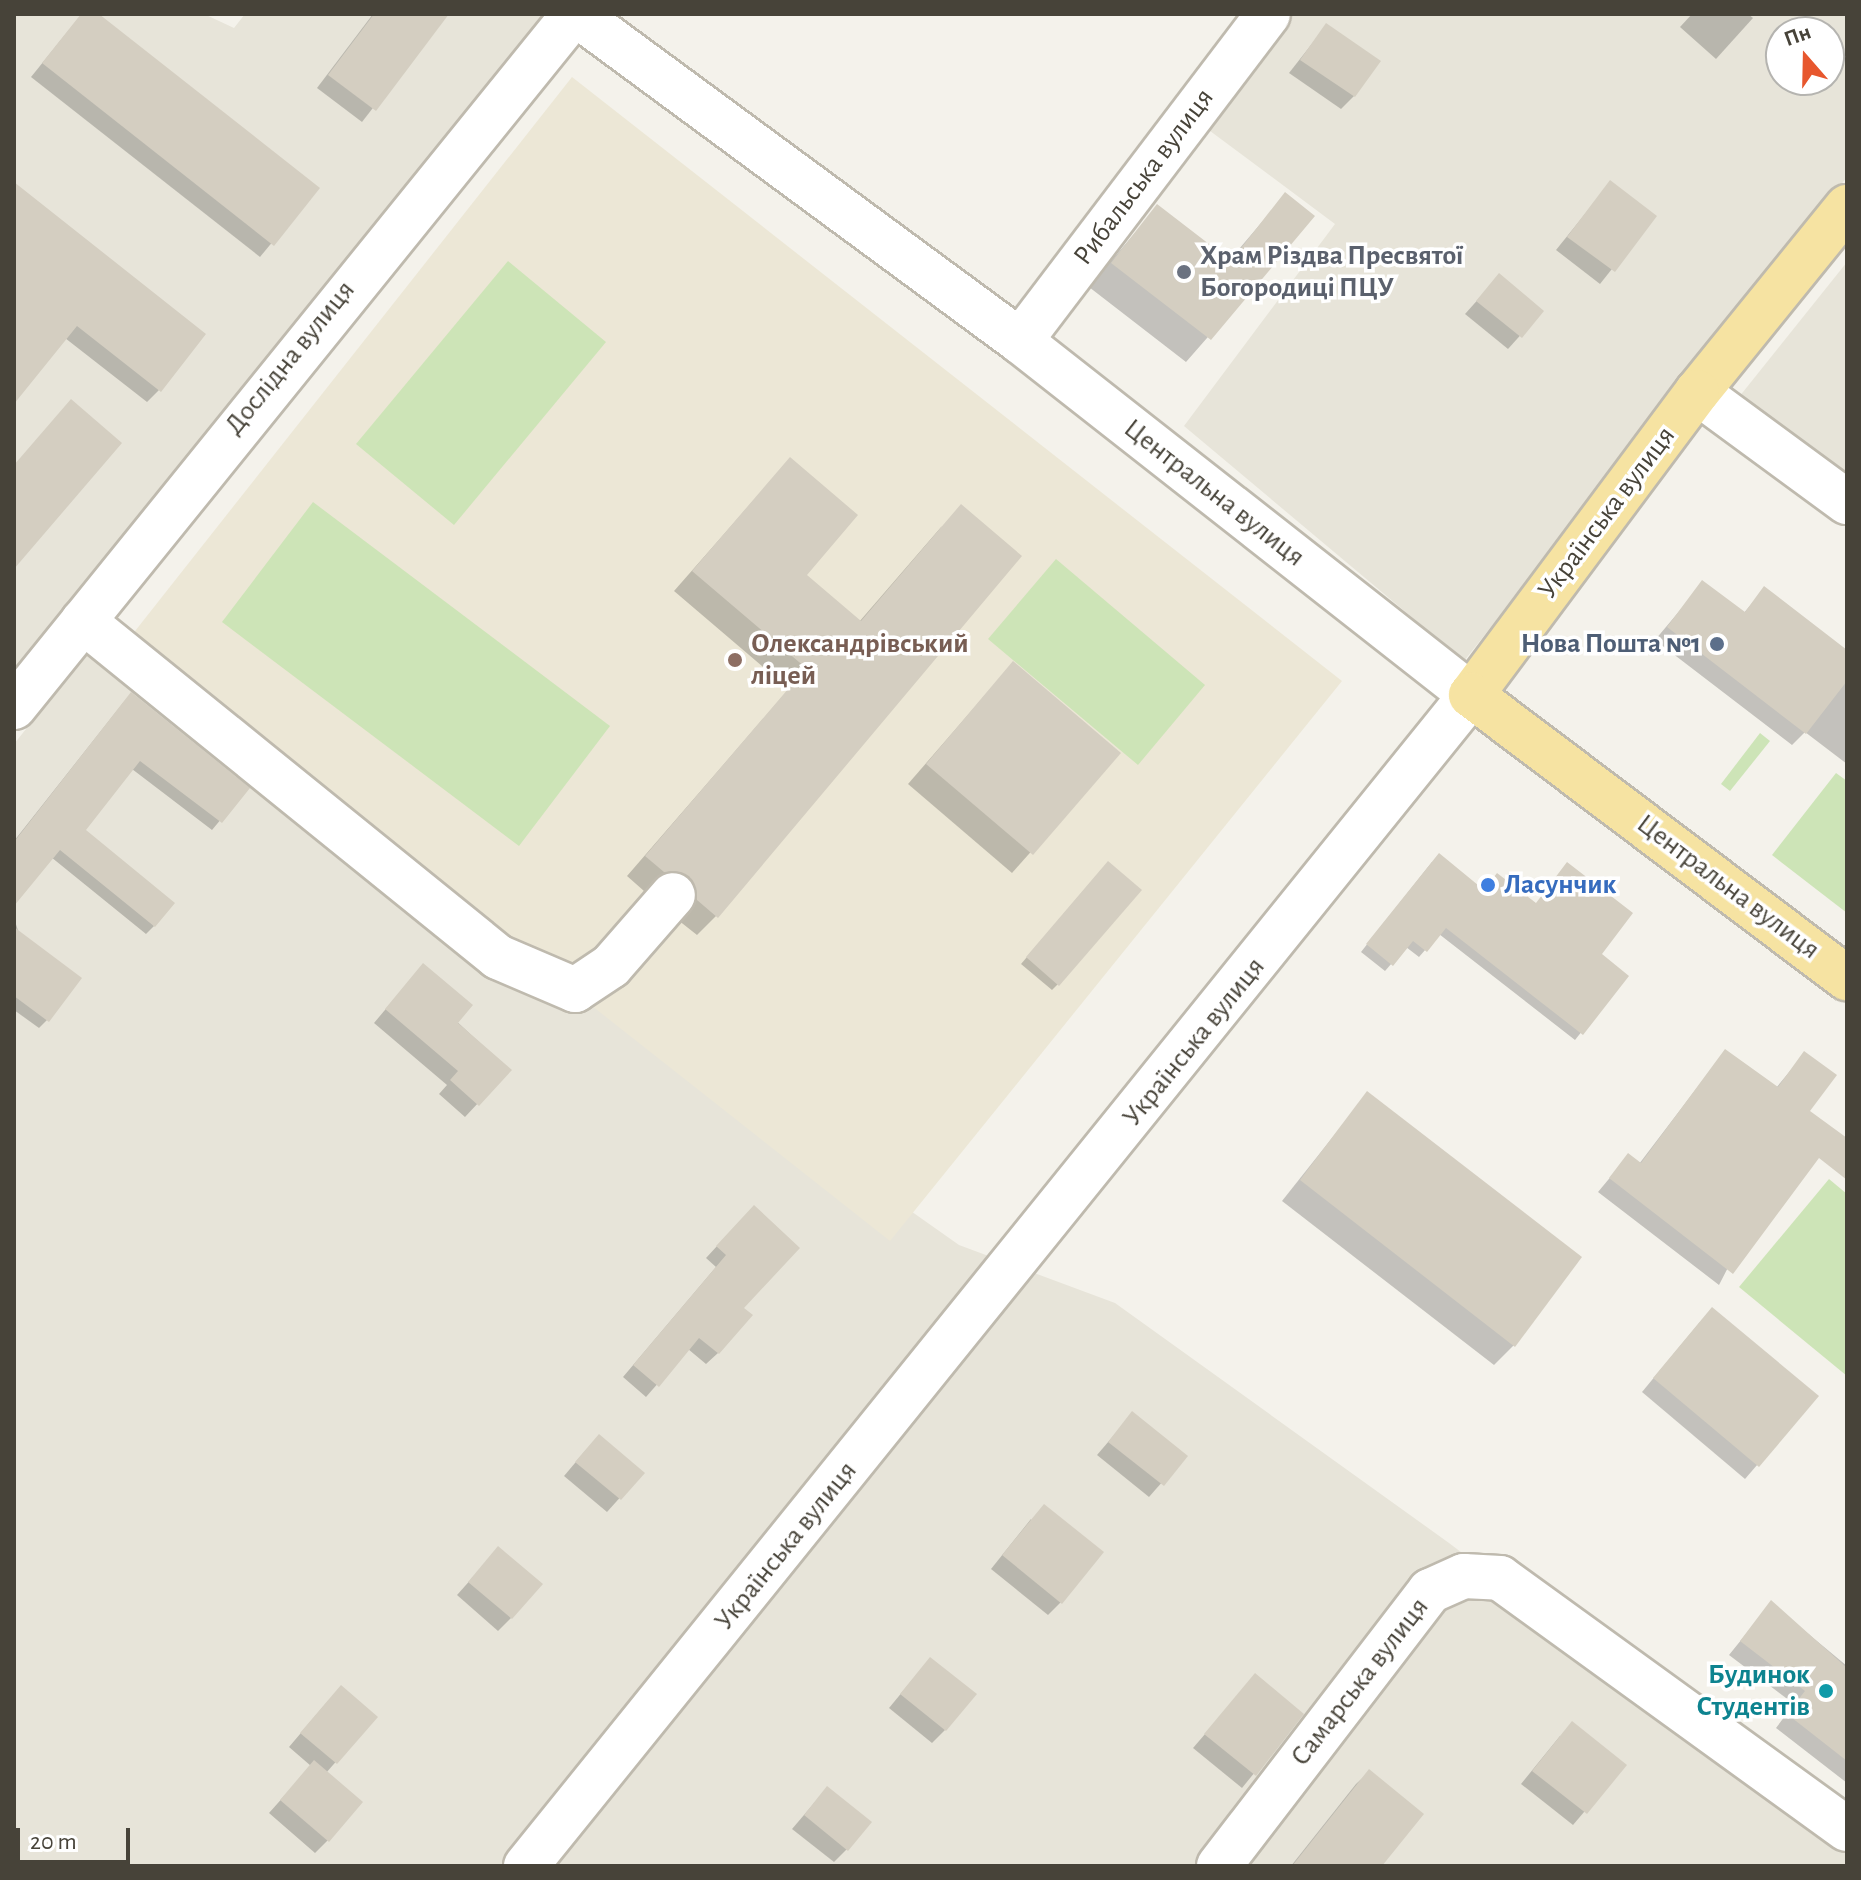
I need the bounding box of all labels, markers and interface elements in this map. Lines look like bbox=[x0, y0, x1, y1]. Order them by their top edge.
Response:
north arrow bbox=[1765, 16, 1845, 96]
text: Пн bbox=[1781, 20, 1814, 50]
street label: Рибальська вулиця bbox=[1067, 82, 1221, 272]
place label: Храм Різдва Пресвятої Богородиці ПЦУ bbox=[1200, 239, 1463, 305]
marker: Храм Різдва Пресвятої Богородиці ПЦУ bbox=[1175, 263, 1193, 281]
street label: Дослідна вулиця bbox=[218, 274, 362, 442]
street label: Центральна вулиця bbox=[1117, 412, 1311, 574]
street label: Українська вулиця bbox=[1531, 420, 1683, 606]
place label: Олександрівський ліцей bbox=[751, 627, 969, 693]
place label: Нова Пошта №1 bbox=[1521, 627, 1701, 661]
marker: Нова Пошта №1 bbox=[1708, 635, 1726, 653]
marker: Олександрівський ліцей bbox=[726, 651, 744, 669]
street label: Центральна вулиця bbox=[1630, 807, 1826, 967]
place label: Ласунчик bbox=[1504, 868, 1616, 902]
marker: Ласунчик bbox=[1479, 876, 1497, 894]
street label: Українська вулиця bbox=[1116, 951, 1272, 1133]
street label: Українська вулиця bbox=[708, 1455, 864, 1637]
street label: Самарська вулиця bbox=[1284, 1591, 1436, 1773]
place label: Будинок Студентів bbox=[1696, 1658, 1810, 1724]
marker: Будинок Студентів bbox=[1817, 1682, 1835, 1700]
scale bar bbox=[20, 1812, 134, 1862]
text: 20 m bbox=[30, 1830, 77, 1854]

